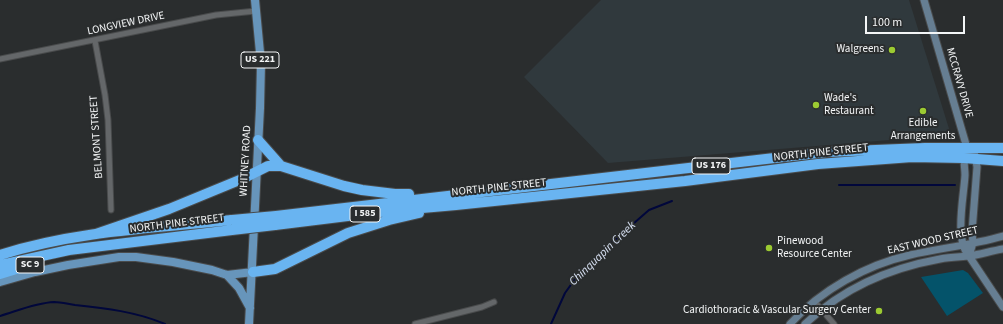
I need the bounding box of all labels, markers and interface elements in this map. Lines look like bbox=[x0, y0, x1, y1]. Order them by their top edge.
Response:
scale bar bbox=[867, 8, 967, 34]
street label: LONGVIEW DRIVE bbox=[86, 9, 166, 39]
text: 100 m bbox=[872, 14, 902, 31]
place label: Walgreens bbox=[836, 43, 884, 57]
marker: Walgreens bbox=[887, 45, 897, 55]
street label: MCCRAVY DRIVE bbox=[943, 46, 975, 120]
road number: US 221 bbox=[241, 52, 279, 68]
place label: Wade's Restaurant bbox=[824, 92, 874, 118]
street label: BELMONT STREET bbox=[88, 95, 106, 179]
marker: Wade's Restaurant bbox=[811, 100, 821, 110]
marker: Edible Arrangements bbox=[918, 106, 928, 116]
place label: Edible Arrangements bbox=[891, 117, 955, 143]
street label: WHITNEY ROAD bbox=[238, 125, 254, 197]
street label: NORTH PINE STREET bbox=[773, 141, 869, 165]
road number: US 176 bbox=[692, 158, 730, 174]
street label: NORTH PINE STREET bbox=[451, 176, 547, 200]
road number: I 585 bbox=[350, 206, 380, 222]
street label: NORTH PINE STREET bbox=[129, 212, 225, 236]
water label: Chinquapin Creek bbox=[567, 219, 639, 289]
street label: EAST WOOD STREET bbox=[886, 224, 980, 258]
place label: Pinewood Resource Center bbox=[777, 235, 852, 261]
marker: Pinewood Resource Center bbox=[764, 243, 774, 253]
road number: SC 9 bbox=[16, 257, 44, 273]
place label: Cardiothoracic & Vascular Surgery Center bbox=[683, 304, 871, 318]
marker: Cardiothoracic & Vascular Surgery Center bbox=[874, 306, 884, 316]

